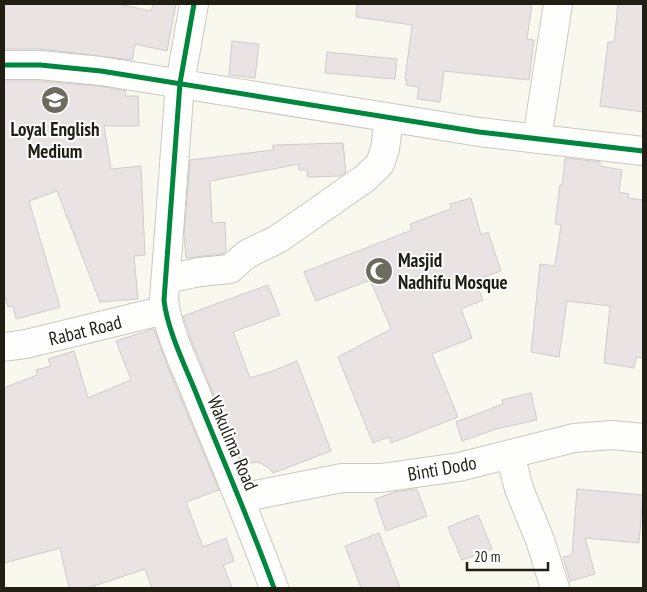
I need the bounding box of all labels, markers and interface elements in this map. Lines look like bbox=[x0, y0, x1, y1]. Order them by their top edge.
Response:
school or university icon: Loyal English Medium bbox=[40, 85, 70, 115]
place label: Loyal English Medium bbox=[11, 117, 99, 163]
place label: Masjid Nadhifu Mosque bbox=[398, 248, 508, 294]
mosque icon: Masjid Nadhifu Mosque bbox=[364, 256, 394, 286]
street label: Rabat Road bbox=[46, 309, 124, 351]
street label: Wakulima Road bbox=[202, 392, 264, 494]
street label: Binti Dodo bbox=[406, 450, 478, 486]
scale bar bbox=[467, 540, 548, 572]
text: 20 m bbox=[474, 547, 500, 566]

